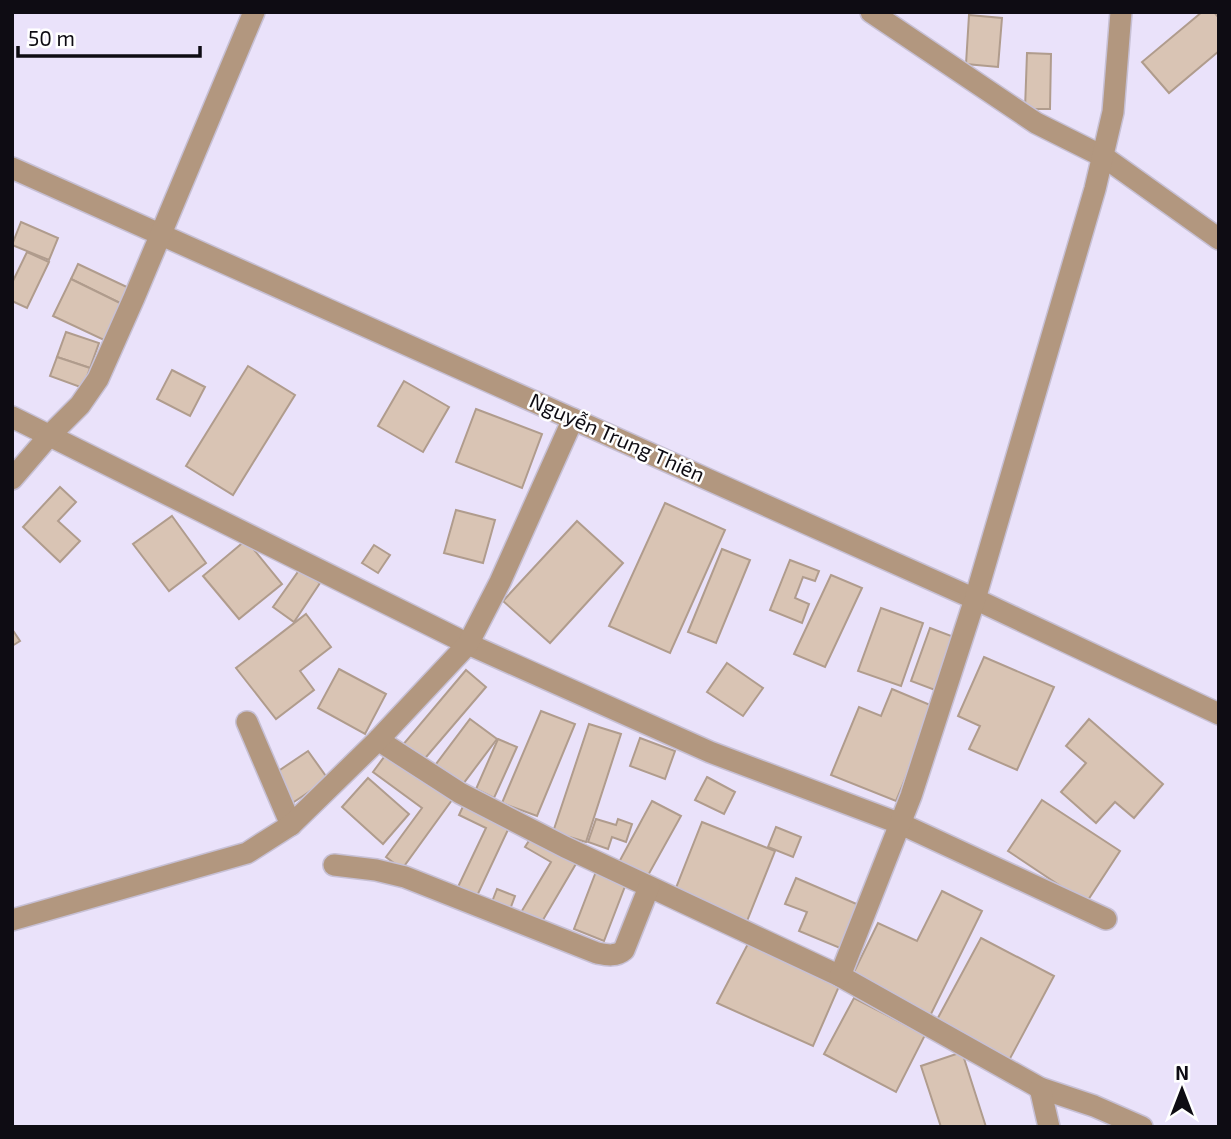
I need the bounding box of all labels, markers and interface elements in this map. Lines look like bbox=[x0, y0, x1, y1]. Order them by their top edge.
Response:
scale bar bbox=[18, 14, 200, 58]
text: 50 m bbox=[28, 25, 75, 50]
street label: Nguyễn Trung Thiên bbox=[526, 387, 709, 486]
north arrow bbox=[1147, 1055, 1217, 1125]
text: N bbox=[1175, 1061, 1189, 1084]

